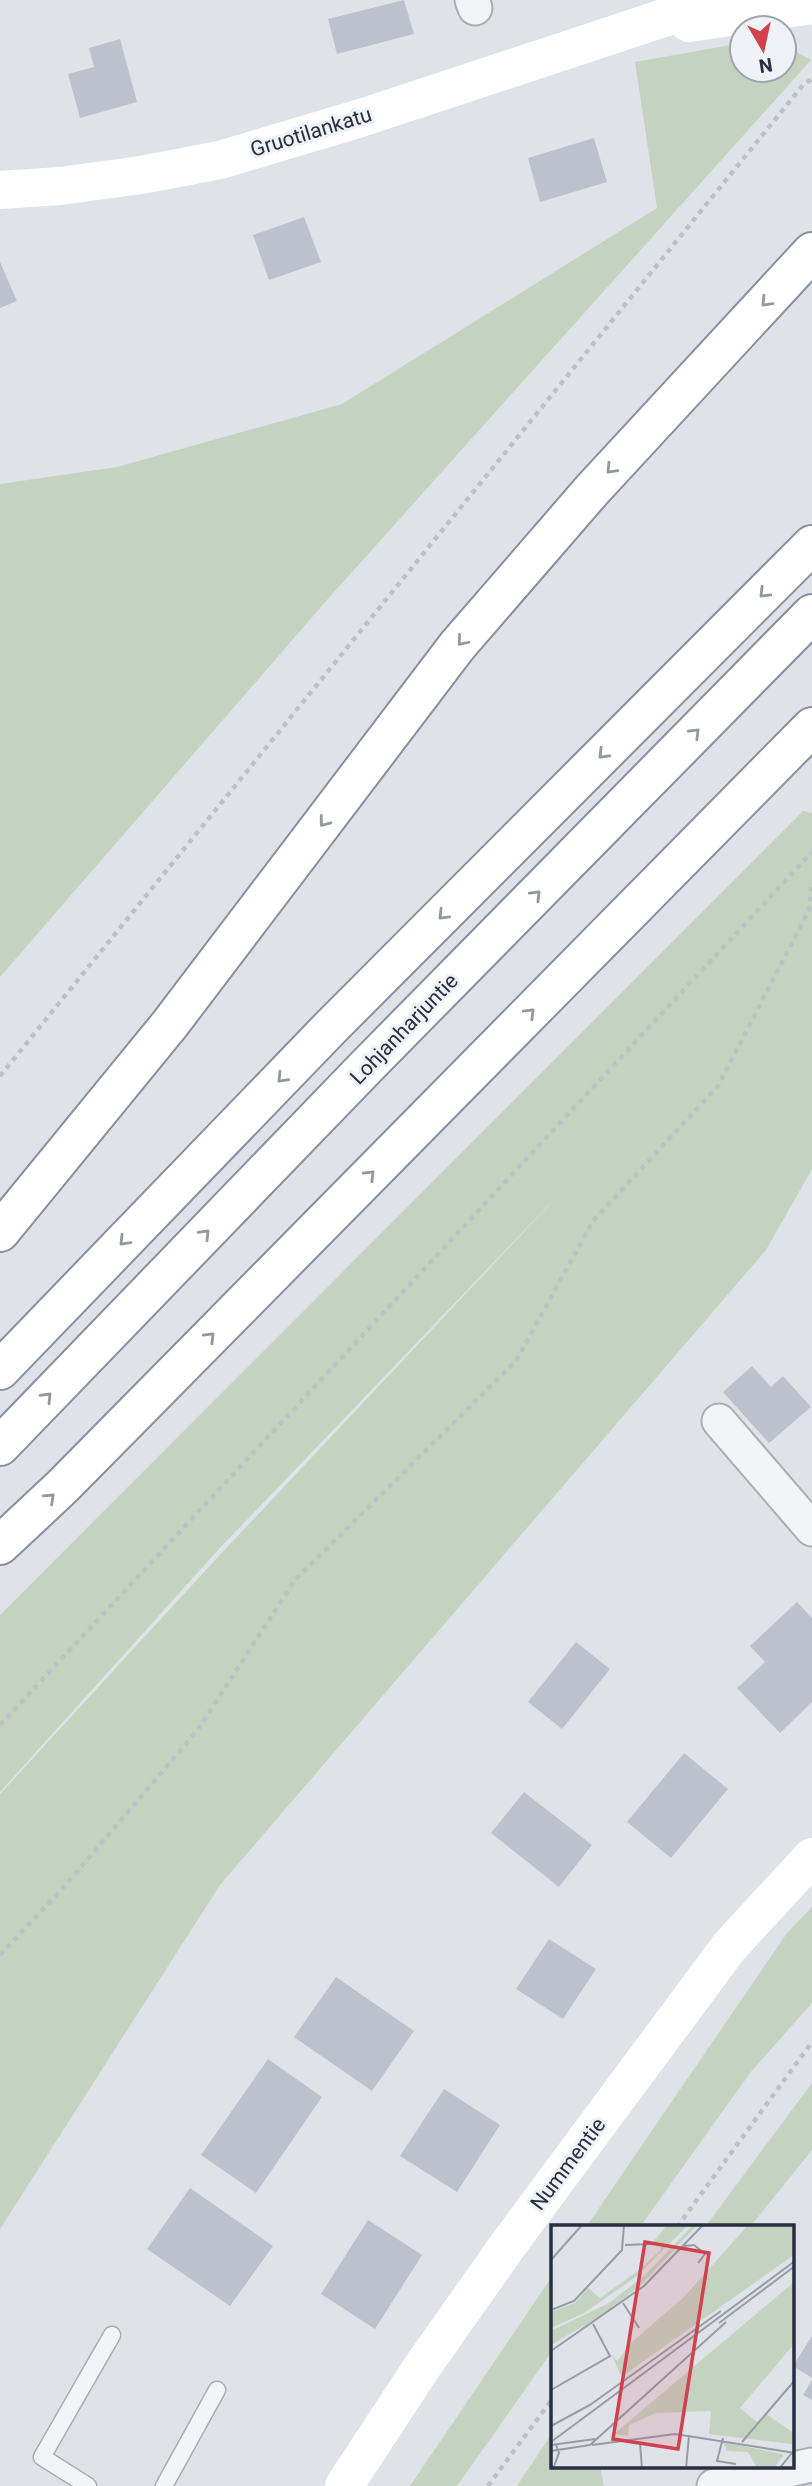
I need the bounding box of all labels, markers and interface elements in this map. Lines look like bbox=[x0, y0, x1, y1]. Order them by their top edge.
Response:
north arrow bbox=[728, 14, 798, 84]
text: N bbox=[757, 53, 774, 78]
street label: Gruotilankatu bbox=[247, 102, 375, 162]
one-way arrow bbox=[761, 294, 774, 307]
one-way arrow bbox=[607, 461, 620, 474]
one-way arrow bbox=[759, 585, 772, 598]
one-way arrow bbox=[458, 632, 470, 645]
one-way arrow bbox=[687, 728, 700, 741]
one-way arrow bbox=[599, 746, 612, 759]
one-way arrow bbox=[319, 814, 332, 826]
one-way arrow bbox=[527, 890, 540, 903]
one-way arrow bbox=[438, 907, 451, 920]
street label: Lohjanharjuntie bbox=[345, 969, 463, 1089]
one-way arrow bbox=[521, 1008, 534, 1021]
one-way arrow bbox=[278, 1069, 291, 1082]
one-way arrow bbox=[361, 1170, 374, 1183]
one-way arrow bbox=[197, 1229, 210, 1242]
one-way arrow bbox=[120, 1233, 133, 1246]
one-way arrow bbox=[202, 1333, 214, 1345]
one-way arrow bbox=[39, 1392, 52, 1405]
one-way arrow bbox=[42, 1494, 55, 1507]
street label: Nummentie bbox=[526, 2113, 610, 2215]
inset map bbox=[551, 2225, 794, 2468]

